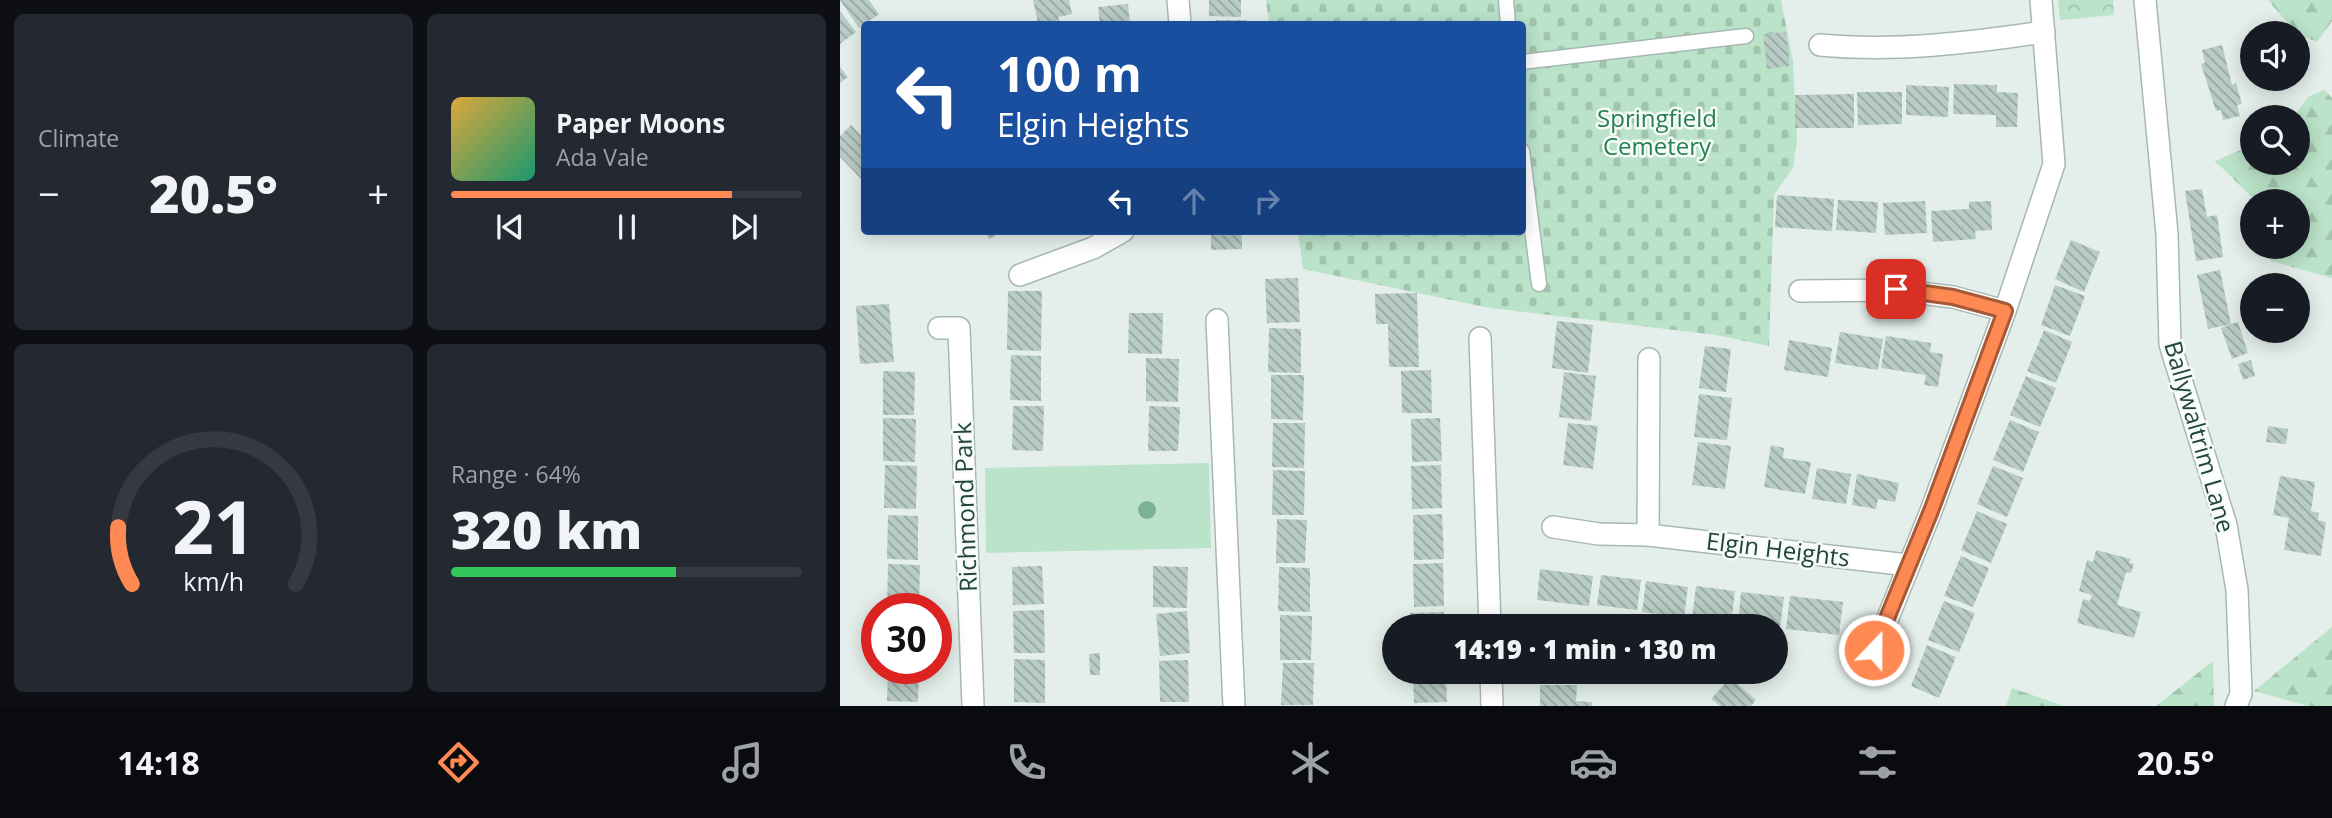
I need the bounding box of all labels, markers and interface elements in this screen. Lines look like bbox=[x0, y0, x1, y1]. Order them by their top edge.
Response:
map controls bbox=[2240, 21, 2310, 343]
button: sound bbox=[2240, 21, 2310, 91]
text: 100 m bbox=[997, 40, 1142, 106]
icon: left bbox=[882, 49, 973, 140]
park label: Springfield Cemetery bbox=[1597, 101, 1717, 162]
text: Elgin Heights bbox=[997, 103, 1190, 146]
text: Paper Moons bbox=[556, 105, 725, 141]
button: search bbox=[2240, 105, 2310, 175]
text: Climate bbox=[38, 122, 119, 154]
text: Ada Vale bbox=[556, 141, 649, 173]
text: 20.5° bbox=[149, 157, 278, 228]
text: − bbox=[38, 167, 60, 219]
text: + bbox=[367, 167, 389, 219]
icon: left bbox=[1102, 182, 1140, 220]
icon: ahead bbox=[1175, 182, 1213, 220]
icon: right bbox=[1248, 182, 1286, 220]
button: + bbox=[2240, 189, 2310, 259]
icon: previous bbox=[491, 208, 529, 246]
icon: pause bbox=[608, 208, 646, 246]
icon: next bbox=[725, 208, 763, 246]
pin bbox=[1866, 259, 1926, 319]
icon: arrive bbox=[1877, 270, 1915, 308]
button: − bbox=[2240, 273, 2310, 343]
street label: Ballywaltrim Lane bbox=[2157, 337, 2244, 536]
street label: Richmond Park bbox=[945, 421, 984, 592]
text: Range · 64% bbox=[451, 458, 581, 490]
text: 21 bbox=[172, 476, 255, 575]
text: 320 km bbox=[451, 493, 642, 564]
street label: Elgin Heights bbox=[1704, 523, 1852, 574]
text: km/h bbox=[183, 564, 244, 598]
speed limit sign: 30 bbox=[861, 593, 952, 684]
position arrow bbox=[1837, 613, 1911, 687]
text: 14:19 · 1 min · 130 m bbox=[1454, 631, 1716, 667]
icon: directions bbox=[434, 738, 483, 787]
icon: music bbox=[718, 738, 767, 787]
icon: phone bbox=[1002, 738, 1051, 787]
icon: climate bbox=[1286, 738, 1335, 787]
icon: car bbox=[1569, 738, 1618, 787]
icon: filters bbox=[1853, 738, 1902, 787]
text: 14:18 bbox=[117, 741, 200, 784]
text: 20.5° bbox=[2137, 741, 2215, 784]

